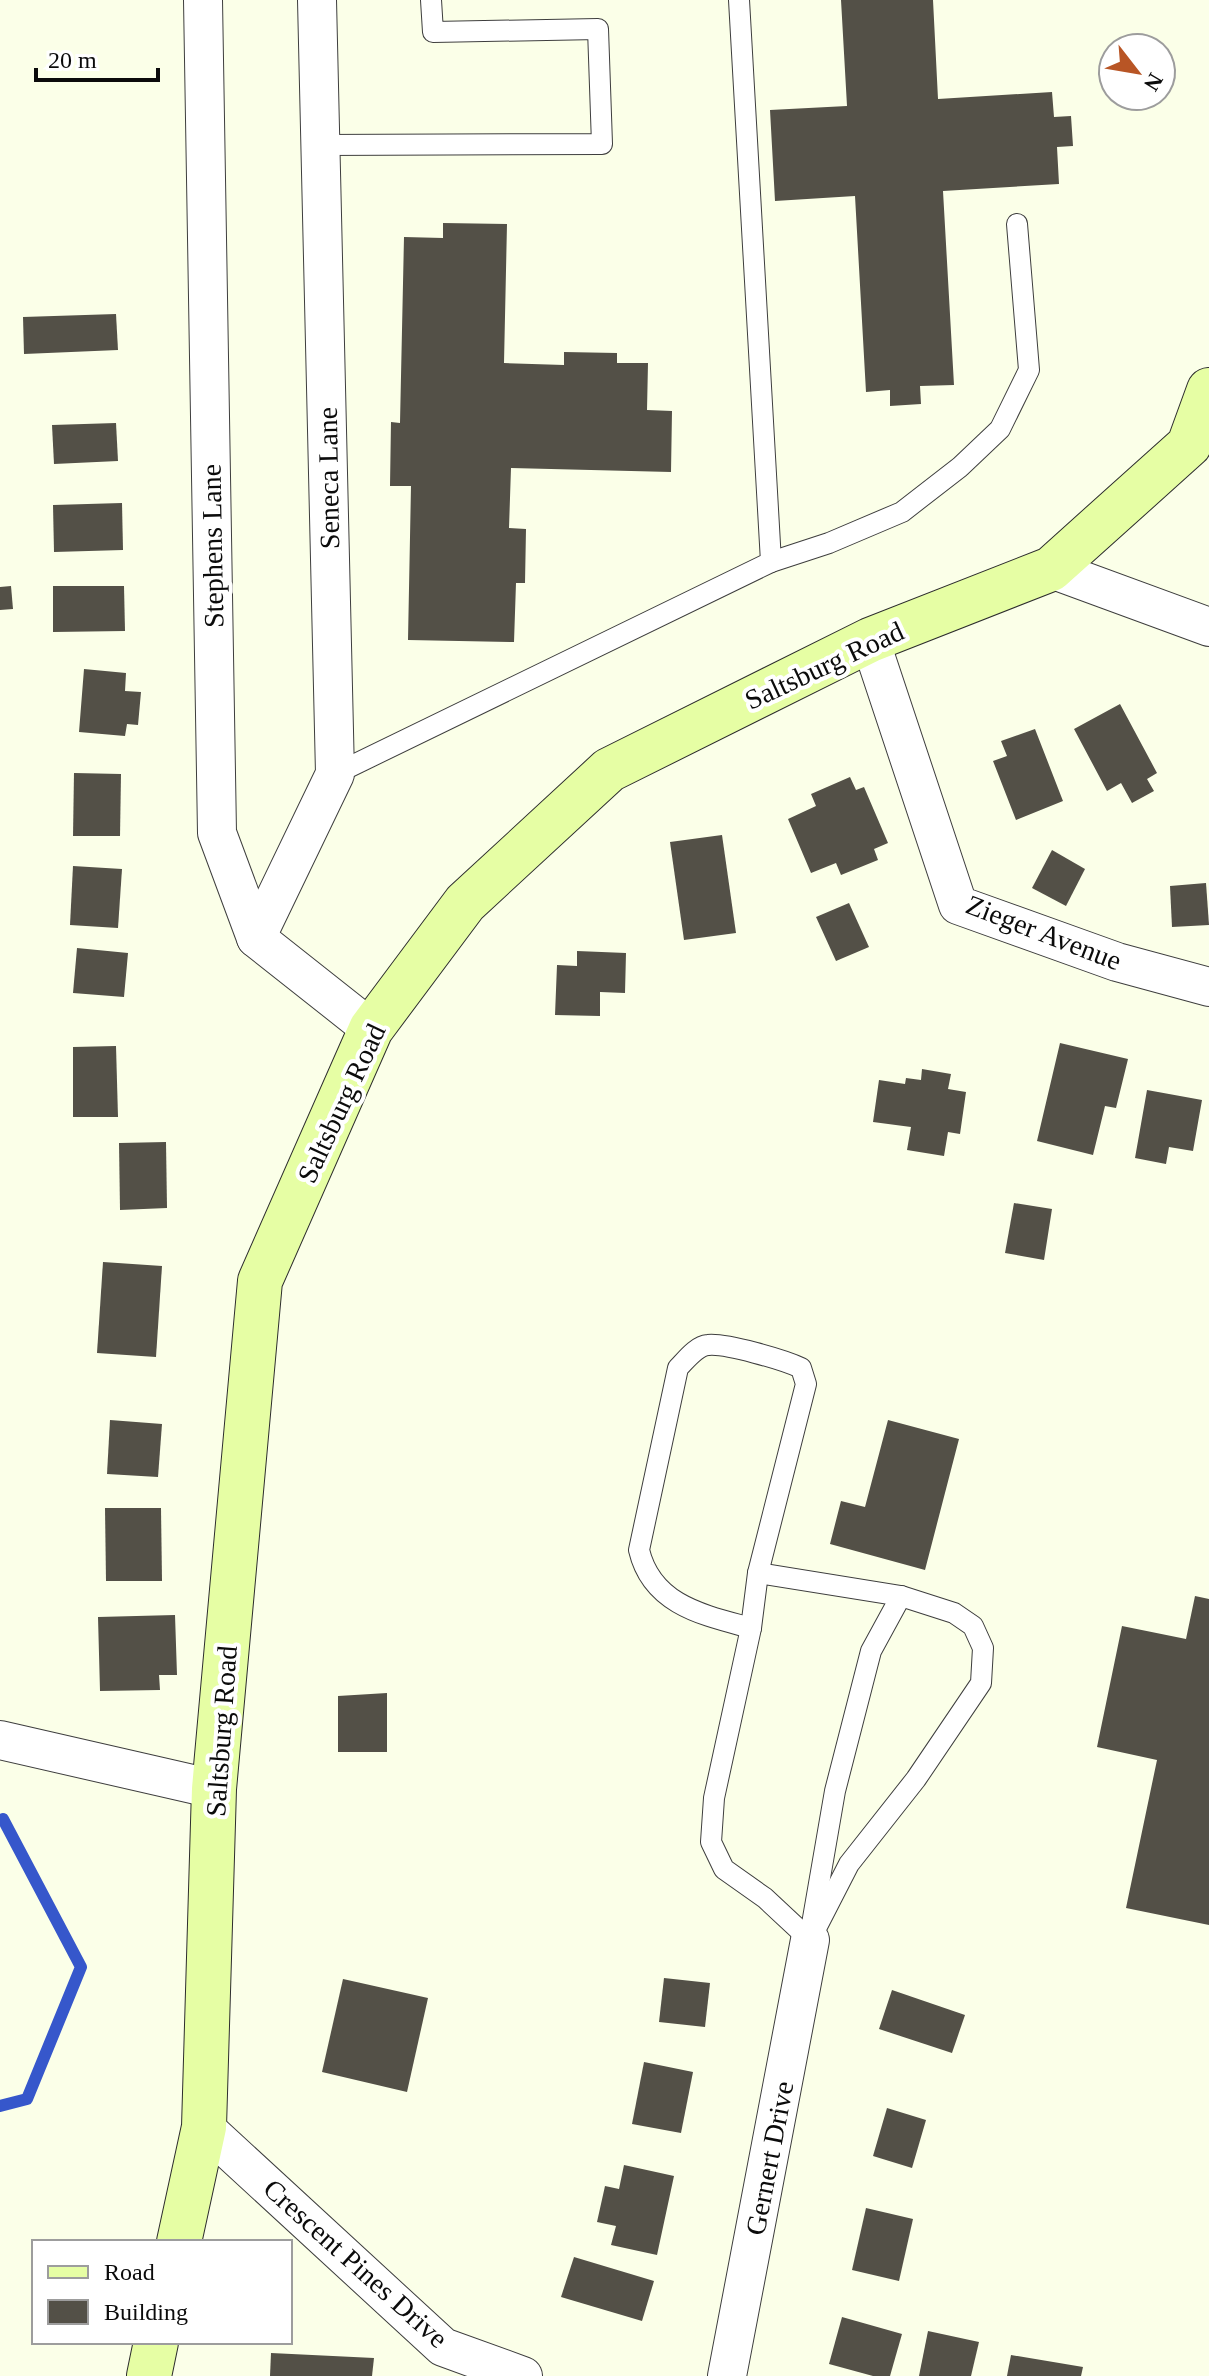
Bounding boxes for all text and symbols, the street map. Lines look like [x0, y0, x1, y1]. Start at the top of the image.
scale bar [36, 32, 158, 82]
north arrow [1097, 32, 1177, 112]
text: 20 m [48, 47, 97, 73]
text: N [1139, 69, 1169, 95]
street label: Seneca Lane [312, 407, 345, 549]
street label: Stephens Lane [196, 464, 229, 628]
street label: Saltsburg Road [740, 615, 908, 716]
street label: Zieger Avenue [962, 889, 1126, 976]
street label: Saltsburg Road [291, 1019, 392, 1187]
street label: Saltsburg Road [200, 1644, 243, 1818]
street label: Gernert Drive [739, 2078, 800, 2238]
street label: Crescent Pines Drive [257, 2173, 454, 2354]
legend [32, 2240, 292, 2344]
text: Road [104, 2259, 155, 2285]
text: Building [104, 2299, 188, 2325]

